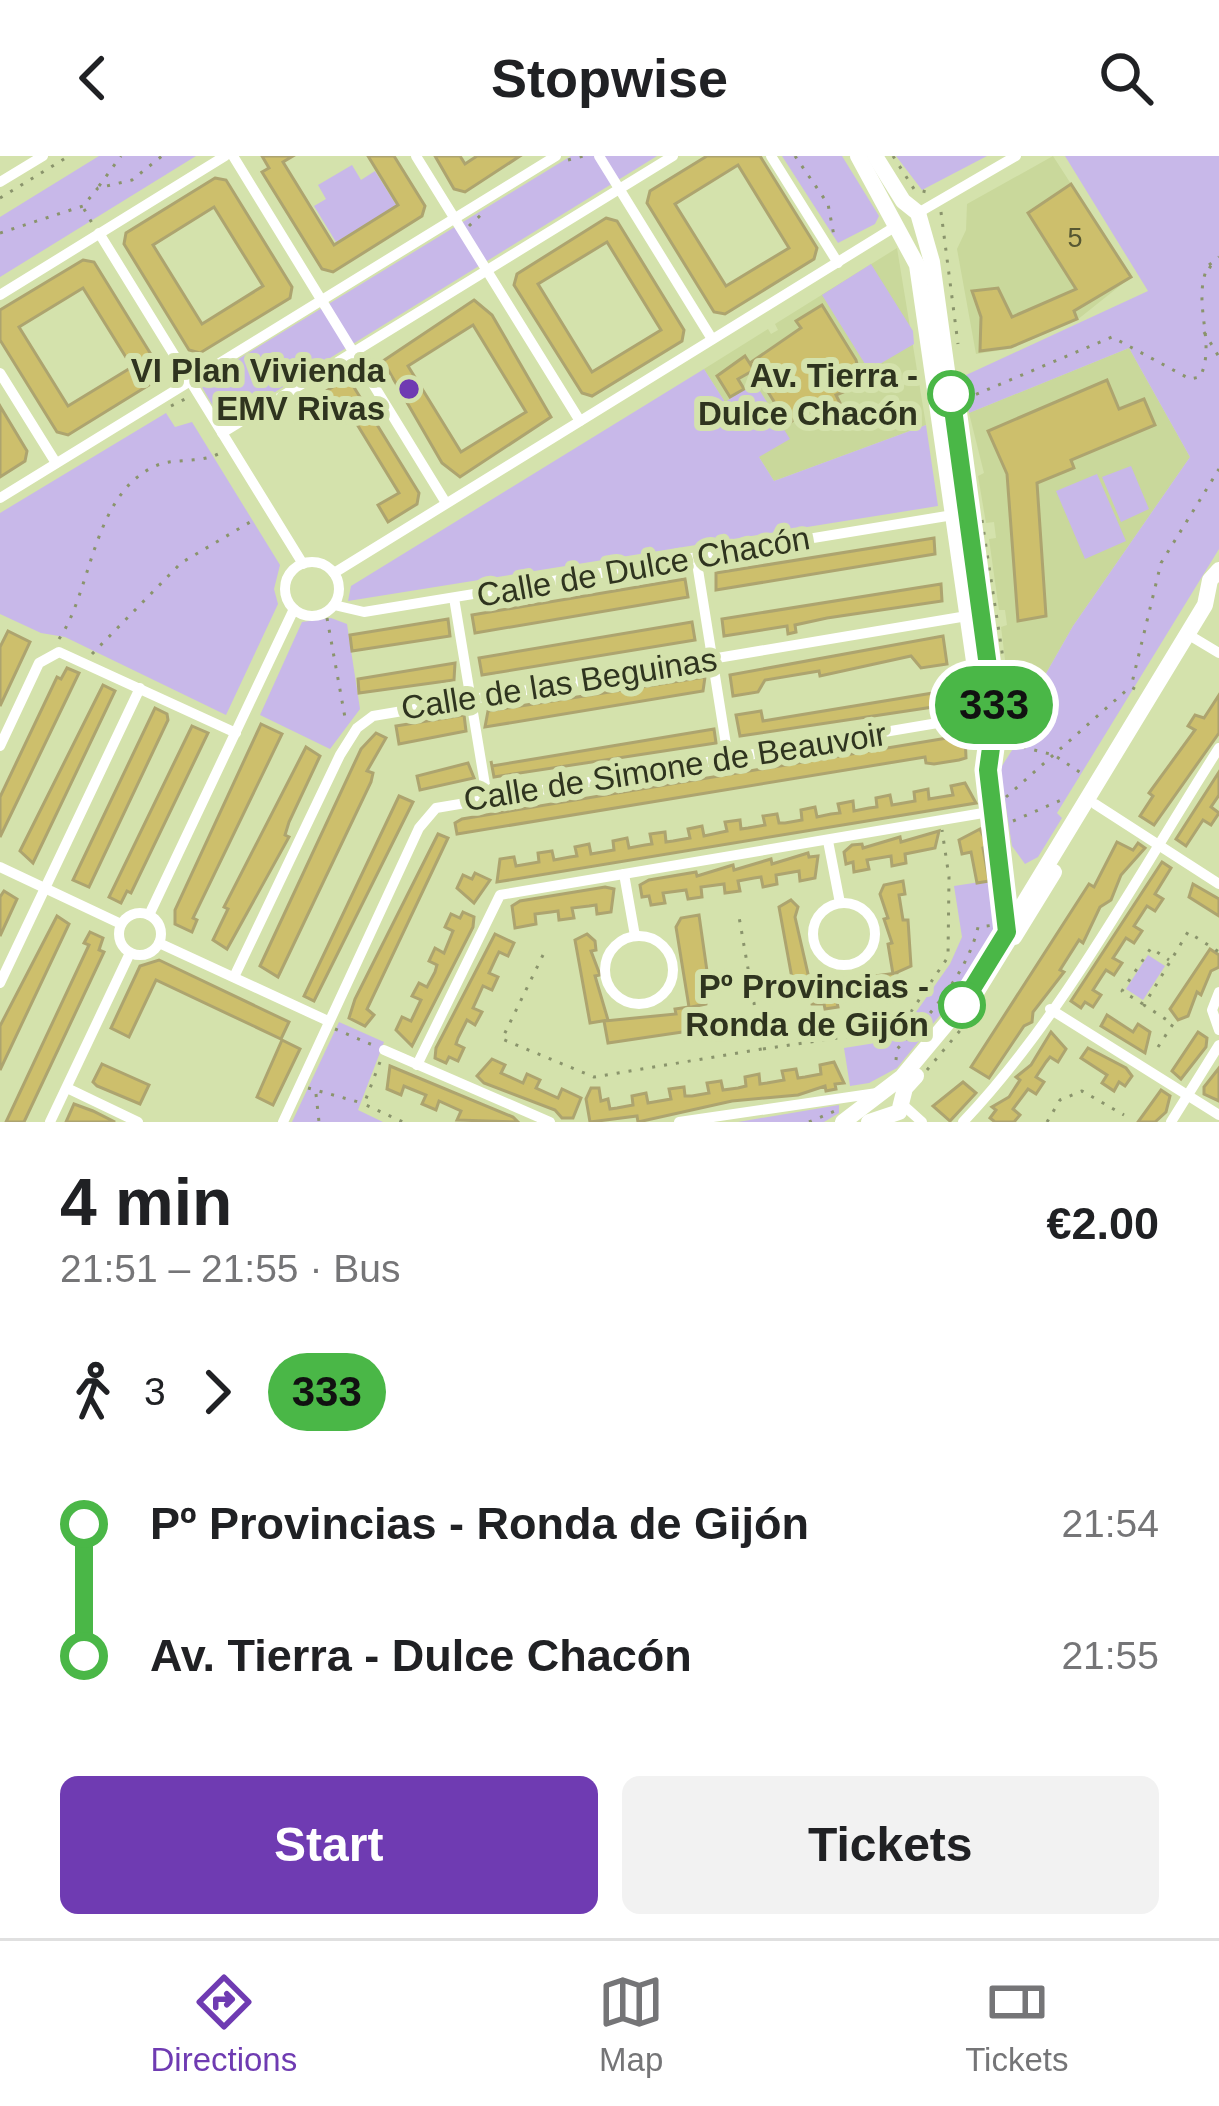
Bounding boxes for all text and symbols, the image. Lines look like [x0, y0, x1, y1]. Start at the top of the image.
icon: back [60, 45, 126, 111]
icon: search [1093, 45, 1159, 111]
text: Stopwise [491, 48, 728, 108]
house number: 5 [1067, 223, 1083, 253]
place label: VI Plan Vivienda EMV Rivas [131, 352, 386, 427]
place label: Av. Tierra - Dulce Chacón [698, 357, 918, 432]
marker: Av. Tierra - Dulce Chacón [929, 372, 973, 416]
marker: VI Plan Vivienda EMV Rivas [396, 376, 422, 402]
street label: Calle de Dulce Chacón [474, 519, 813, 614]
street label: Calle de las Beguinas [399, 640, 720, 727]
line badge: 333 [925, 666, 1063, 744]
text: 333 [959, 681, 1029, 728]
street label: Calle de Simone de Beauvoir [461, 715, 889, 818]
place label: Pº Provincias - Ronda de Gijón [685, 968, 929, 1043]
marker: Pº Provincias - Ronda de Gijón [940, 983, 984, 1027]
text: 4 min [60, 1165, 232, 1239]
text: €2.00 [1046, 1198, 1159, 1249]
text: 21:51 – 21:55 · Bus [60, 1247, 400, 1290]
icon: walk [60, 1359, 126, 1425]
icon: forward [184, 1359, 250, 1425]
text: 333 [292, 1368, 362, 1415]
text: 3 [144, 1370, 166, 1413]
text: Pº Provincias - Ronda de Gijón [150, 1498, 809, 1549]
text: 21:54 [1061, 1502, 1159, 1545]
text: Av. Tierra - Dulce Chacón [150, 1630, 692, 1681]
text: 21:55 [1061, 1634, 1159, 1677]
button: Start [60, 1776, 598, 1914]
button: Tickets [622, 1776, 1159, 1914]
tab: Directions [150, 1969, 297, 2079]
tab: Map [598, 1969, 664, 2079]
tab: Tickets [965, 1969, 1068, 2079]

